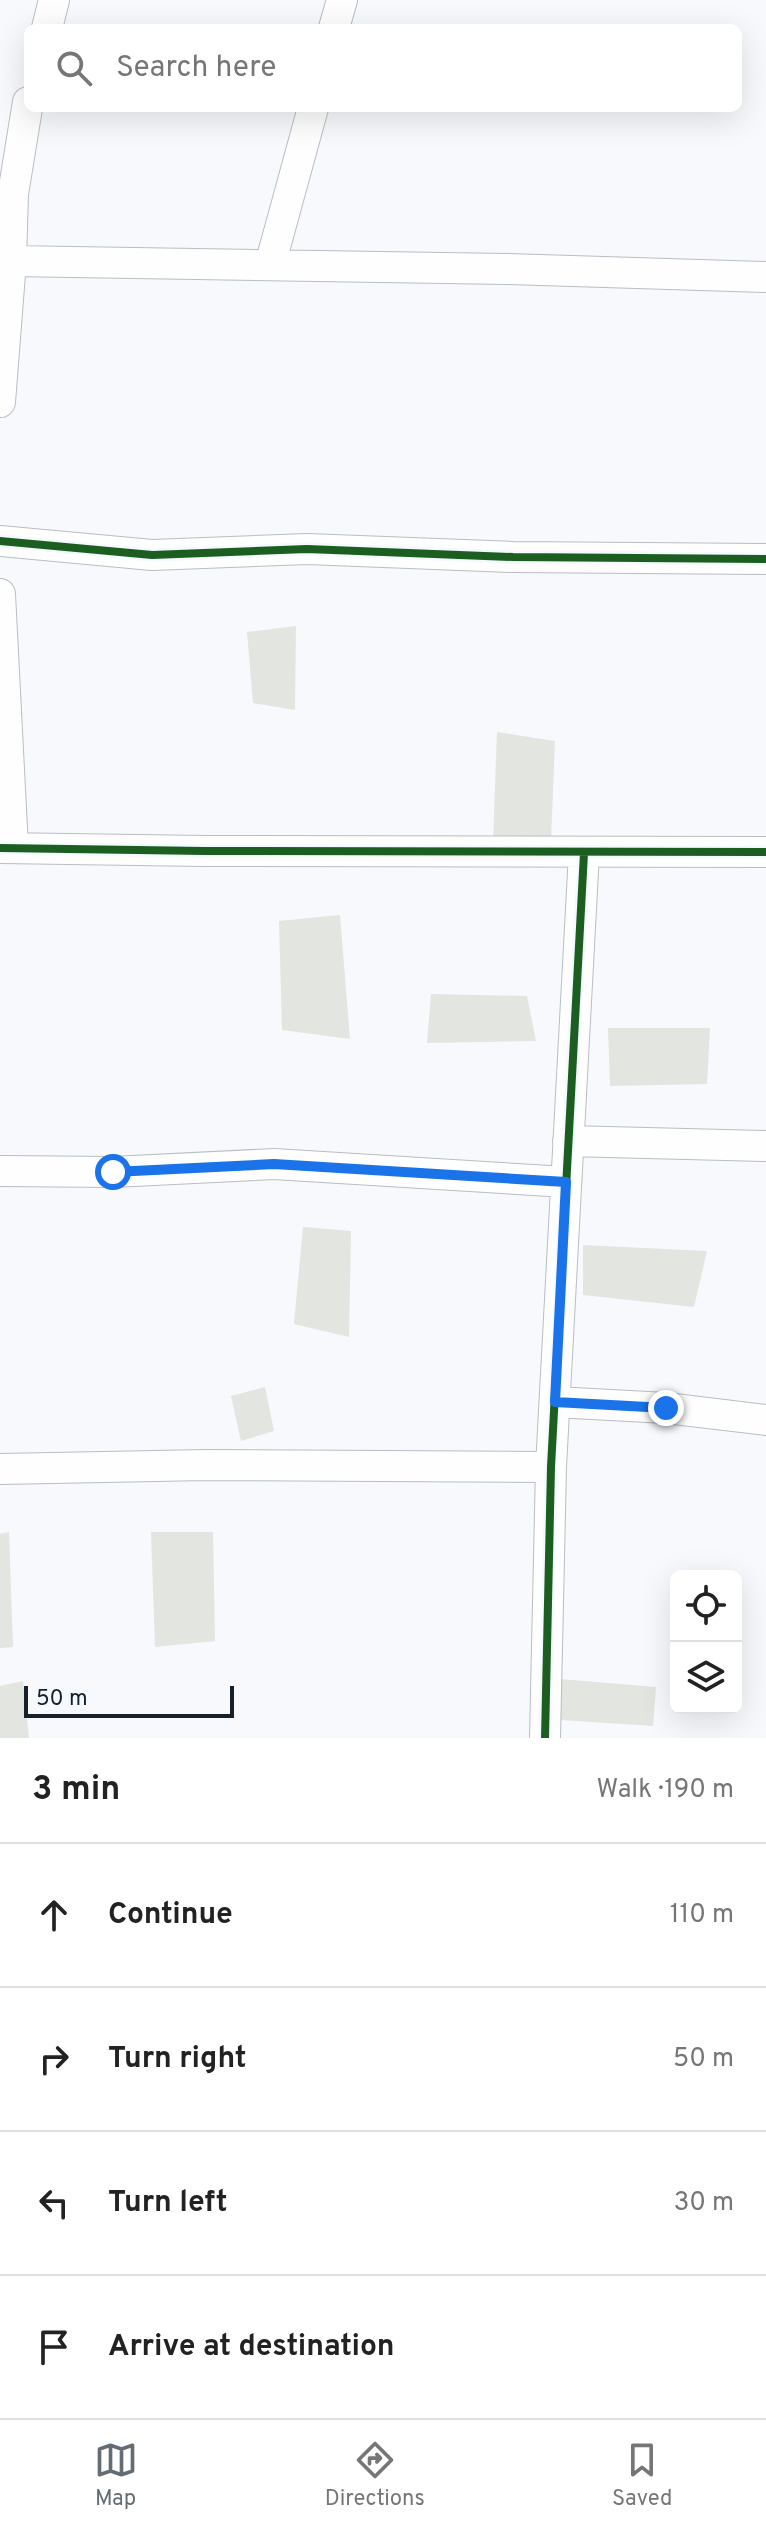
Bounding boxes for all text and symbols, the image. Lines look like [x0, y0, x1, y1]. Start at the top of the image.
search box [24, 24, 742, 112]
icon: search [52, 46, 96, 90]
text: Search here [116, 50, 276, 87]
route start [95, 1154, 131, 1190]
route end [648, 1390, 684, 1426]
map controls [670, 1570, 742, 1714]
button: locate [670, 1570, 742, 1642]
button: layers [670, 1642, 742, 1714]
scale bar [24, 1682, 234, 1718]
text: 50 m [36, 1686, 88, 1713]
text: 3 min [32, 1769, 120, 1812]
text: Walk · 190 m [596, 1774, 734, 1807]
icon: ahead [32, 1893, 76, 1937]
text: Continue [108, 1897, 233, 1934]
text: 110 m [670, 1899, 734, 1932]
icon: right [32, 2037, 76, 2081]
text: Turn right [108, 2041, 246, 2078]
text: 50 m [673, 2043, 734, 2076]
icon: left [32, 2181, 76, 2225]
text: Turn left [108, 2185, 228, 2222]
text: 30 m [674, 2187, 734, 2220]
icon: arrive [32, 2325, 76, 2369]
text: Arrive at destination [108, 2329, 394, 2366]
tab: Map [94, 2438, 138, 2513]
tab: Directions [325, 2438, 425, 2513]
tab: Saved [612, 2438, 672, 2513]

